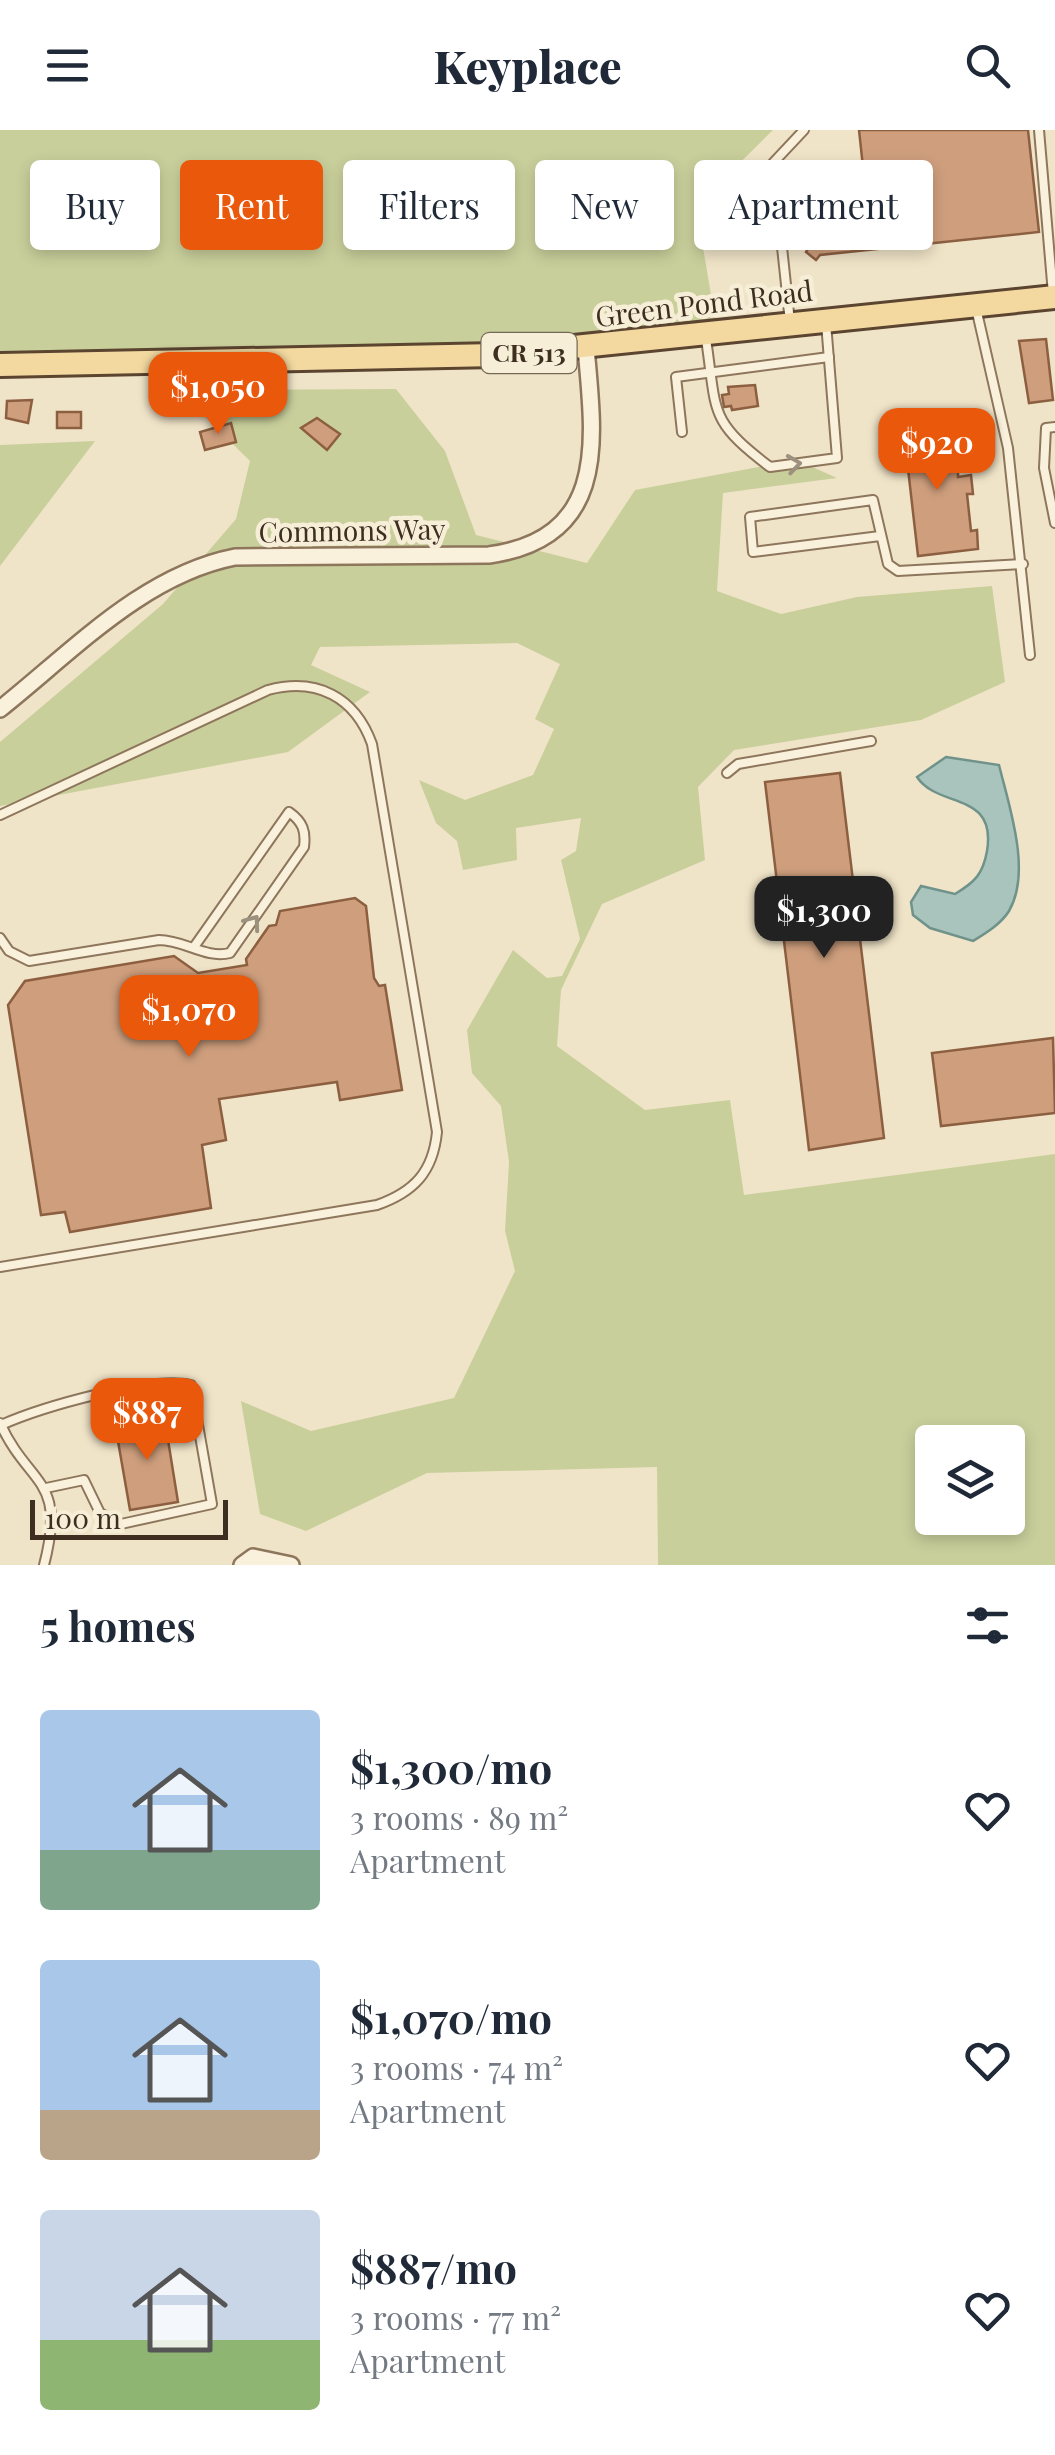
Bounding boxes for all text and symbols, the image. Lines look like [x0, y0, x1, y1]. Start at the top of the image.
text: Keyplace [433, 35, 622, 95]
icon: menu [40, 38, 95, 93]
icon: search [960, 38, 1015, 93]
chip: Buy [30, 160, 160, 250]
chip: Rent [180, 160, 323, 250]
chip: Filters [343, 160, 515, 250]
chip: New [535, 160, 674, 250]
chip: Apartment [694, 160, 933, 250]
street label: Green Pond Road [593, 271, 815, 334]
road number: CR 513 [482, 333, 576, 373]
pin: $1,050 [137, 352, 299, 437]
text: $1,050 [170, 363, 266, 406]
pin: $920 [878, 408, 996, 493]
text: $920 [900, 419, 974, 462]
one-way arrow [786, 454, 802, 475]
street label: Commons Way [258, 509, 446, 550]
pin: $1,300 [743, 876, 905, 961]
text: $1,300 [776, 887, 872, 930]
one-way arrow [241, 915, 259, 933]
pin: $1,070 [108, 975, 270, 1060]
text: $1,070 [141, 986, 237, 1029]
pin: $887 [88, 1378, 206, 1463]
text: $887 [113, 1389, 181, 1432]
map controls [915, 1425, 1025, 1535]
button: layers [915, 1425, 1025, 1535]
scale bar [30, 1495, 228, 1540]
text: 100 m [45, 1499, 121, 1536]
text: 5 homes [40, 1597, 196, 1653]
icon: filters [960, 1598, 1015, 1653]
text: $1,300/mo [350, 1739, 552, 1795]
icon: home [120, 1750, 240, 1870]
icon: heart [960, 1783, 1015, 1838]
text: 3 rooms · 89 m² [350, 1795, 568, 1838]
text: Apartment [350, 1838, 505, 1881]
text: $1,070/mo [350, 1989, 552, 2045]
icon: home [120, 2000, 240, 2120]
icon: heart [960, 2033, 1015, 2088]
text: 3 rooms · 74 m² [350, 2045, 563, 2088]
text: Apartment [350, 2088, 505, 2131]
text: $887/mo [350, 2239, 517, 2295]
icon: home [120, 2250, 240, 2370]
icon: heart [960, 2283, 1015, 2338]
text: 3 rooms · 77 m² [350, 2295, 561, 2338]
text: Apartment [350, 2338, 505, 2381]

